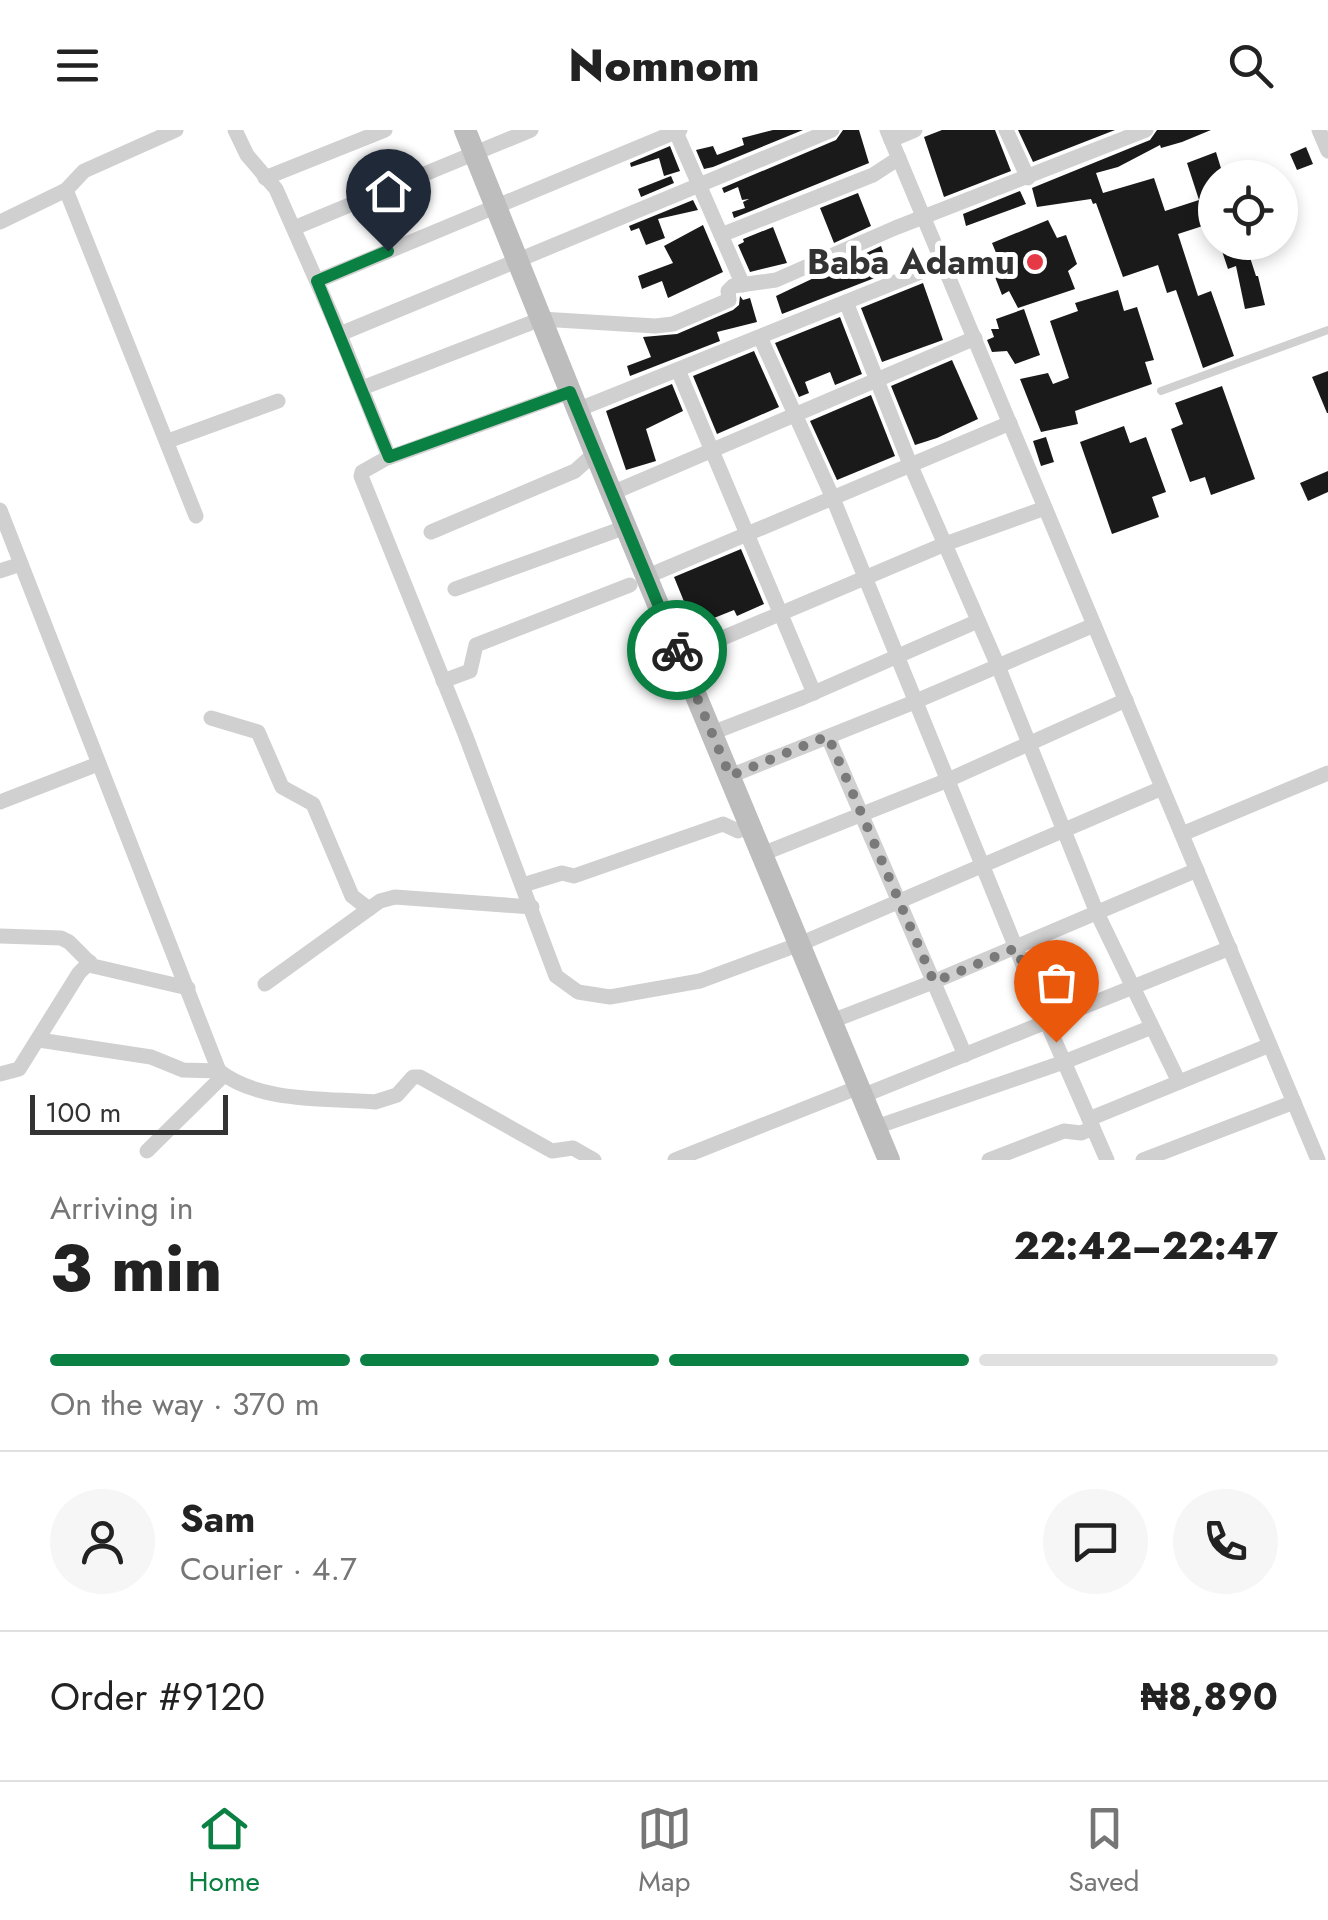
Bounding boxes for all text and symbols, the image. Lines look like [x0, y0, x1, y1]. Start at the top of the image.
text: Nomnom [568, 33, 760, 98]
icon: menu [50, 38, 105, 93]
icon: search [1223, 38, 1278, 93]
pin [346, 149, 431, 252]
map controls [1198, 160, 1298, 260]
button: locate [1198, 160, 1298, 260]
icon: home [361, 164, 416, 219]
place label: Baba Adamu [807, 237, 1015, 287]
marker: Baba Adamu [1024, 251, 1046, 273]
courier [627, 600, 727, 700]
icon: bike [650, 623, 705, 678]
pin [1014, 940, 1099, 1043]
icon: bag [1029, 955, 1084, 1010]
scale bar [30, 1090, 228, 1134]
text: 100 m [45, 1092, 121, 1133]
text: Arriving in [50, 1185, 194, 1231]
text: 22:42–22:47 [1014, 1218, 1278, 1273]
text: 3 min [50, 1221, 222, 1315]
text: On the way · 370 m [50, 1381, 320, 1427]
button: person [50, 1489, 155, 1594]
button: chat [1043, 1489, 1148, 1594]
button: phone [1173, 1489, 1278, 1594]
text: Sam [180, 1491, 255, 1546]
text: Courier · 4.7 [180, 1546, 357, 1592]
text: Order #9120 [50, 1669, 265, 1724]
text: ₦8,890 [1141, 1669, 1278, 1724]
tab: Home [188, 1801, 260, 1902]
tab: Map [637, 1801, 692, 1902]
tab: Saved [1069, 1801, 1140, 1902]

